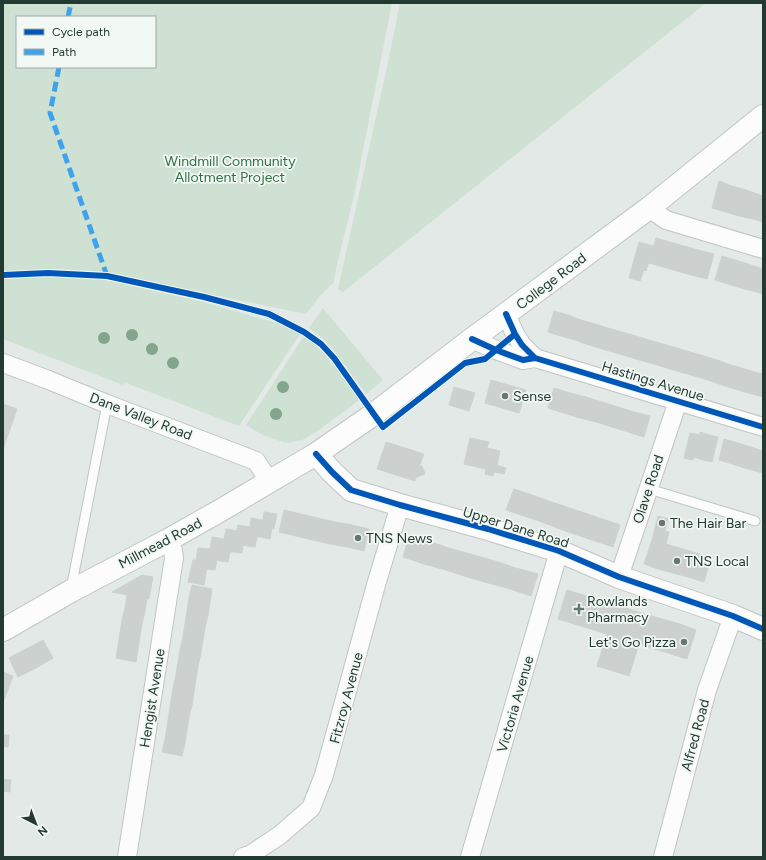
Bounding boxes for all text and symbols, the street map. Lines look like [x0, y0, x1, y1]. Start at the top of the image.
legend [16, 16, 156, 68]
text: Cycle path [52, 25, 110, 39]
text: Path [52, 45, 76, 59]
park label: Windmill Community Allotment Project [164, 153, 296, 186]
street label: College Road [513, 249, 590, 313]
street label: Hastings Avenue [600, 358, 706, 405]
place label: Sense [513, 388, 552, 405]
street label: Dane Valley Road [87, 389, 195, 444]
marker: Sense [500, 391, 510, 401]
street label: Olave Road [629, 453, 668, 526]
street label: Upper Dane Road [461, 503, 571, 552]
street label: Millmead Road [116, 514, 205, 573]
place label: The Hair Bar [670, 515, 746, 532]
marker: The Hair Bar [657, 518, 667, 528]
place label: TNS News [366, 530, 432, 547]
marker: TNS News [353, 533, 363, 543]
place label: TNS Local [685, 553, 749, 570]
marker: TNS Local [672, 556, 682, 566]
place label: Rowlands Pharmacy [587, 593, 649, 626]
marker: Rowlands Pharmacy [574, 604, 584, 614]
place label: Let's Go Pizza [589, 634, 676, 651]
marker: Let's Go Pizza [679, 637, 689, 647]
street label: Hengist Avenue [136, 647, 169, 749]
street label: Fitzroy Avenue [326, 650, 367, 746]
street label: Victoria Avenue [494, 653, 538, 754]
street label: Alfred Road [678, 697, 713, 773]
north arrow [16, 804, 56, 844]
text: N [35, 823, 50, 839]

